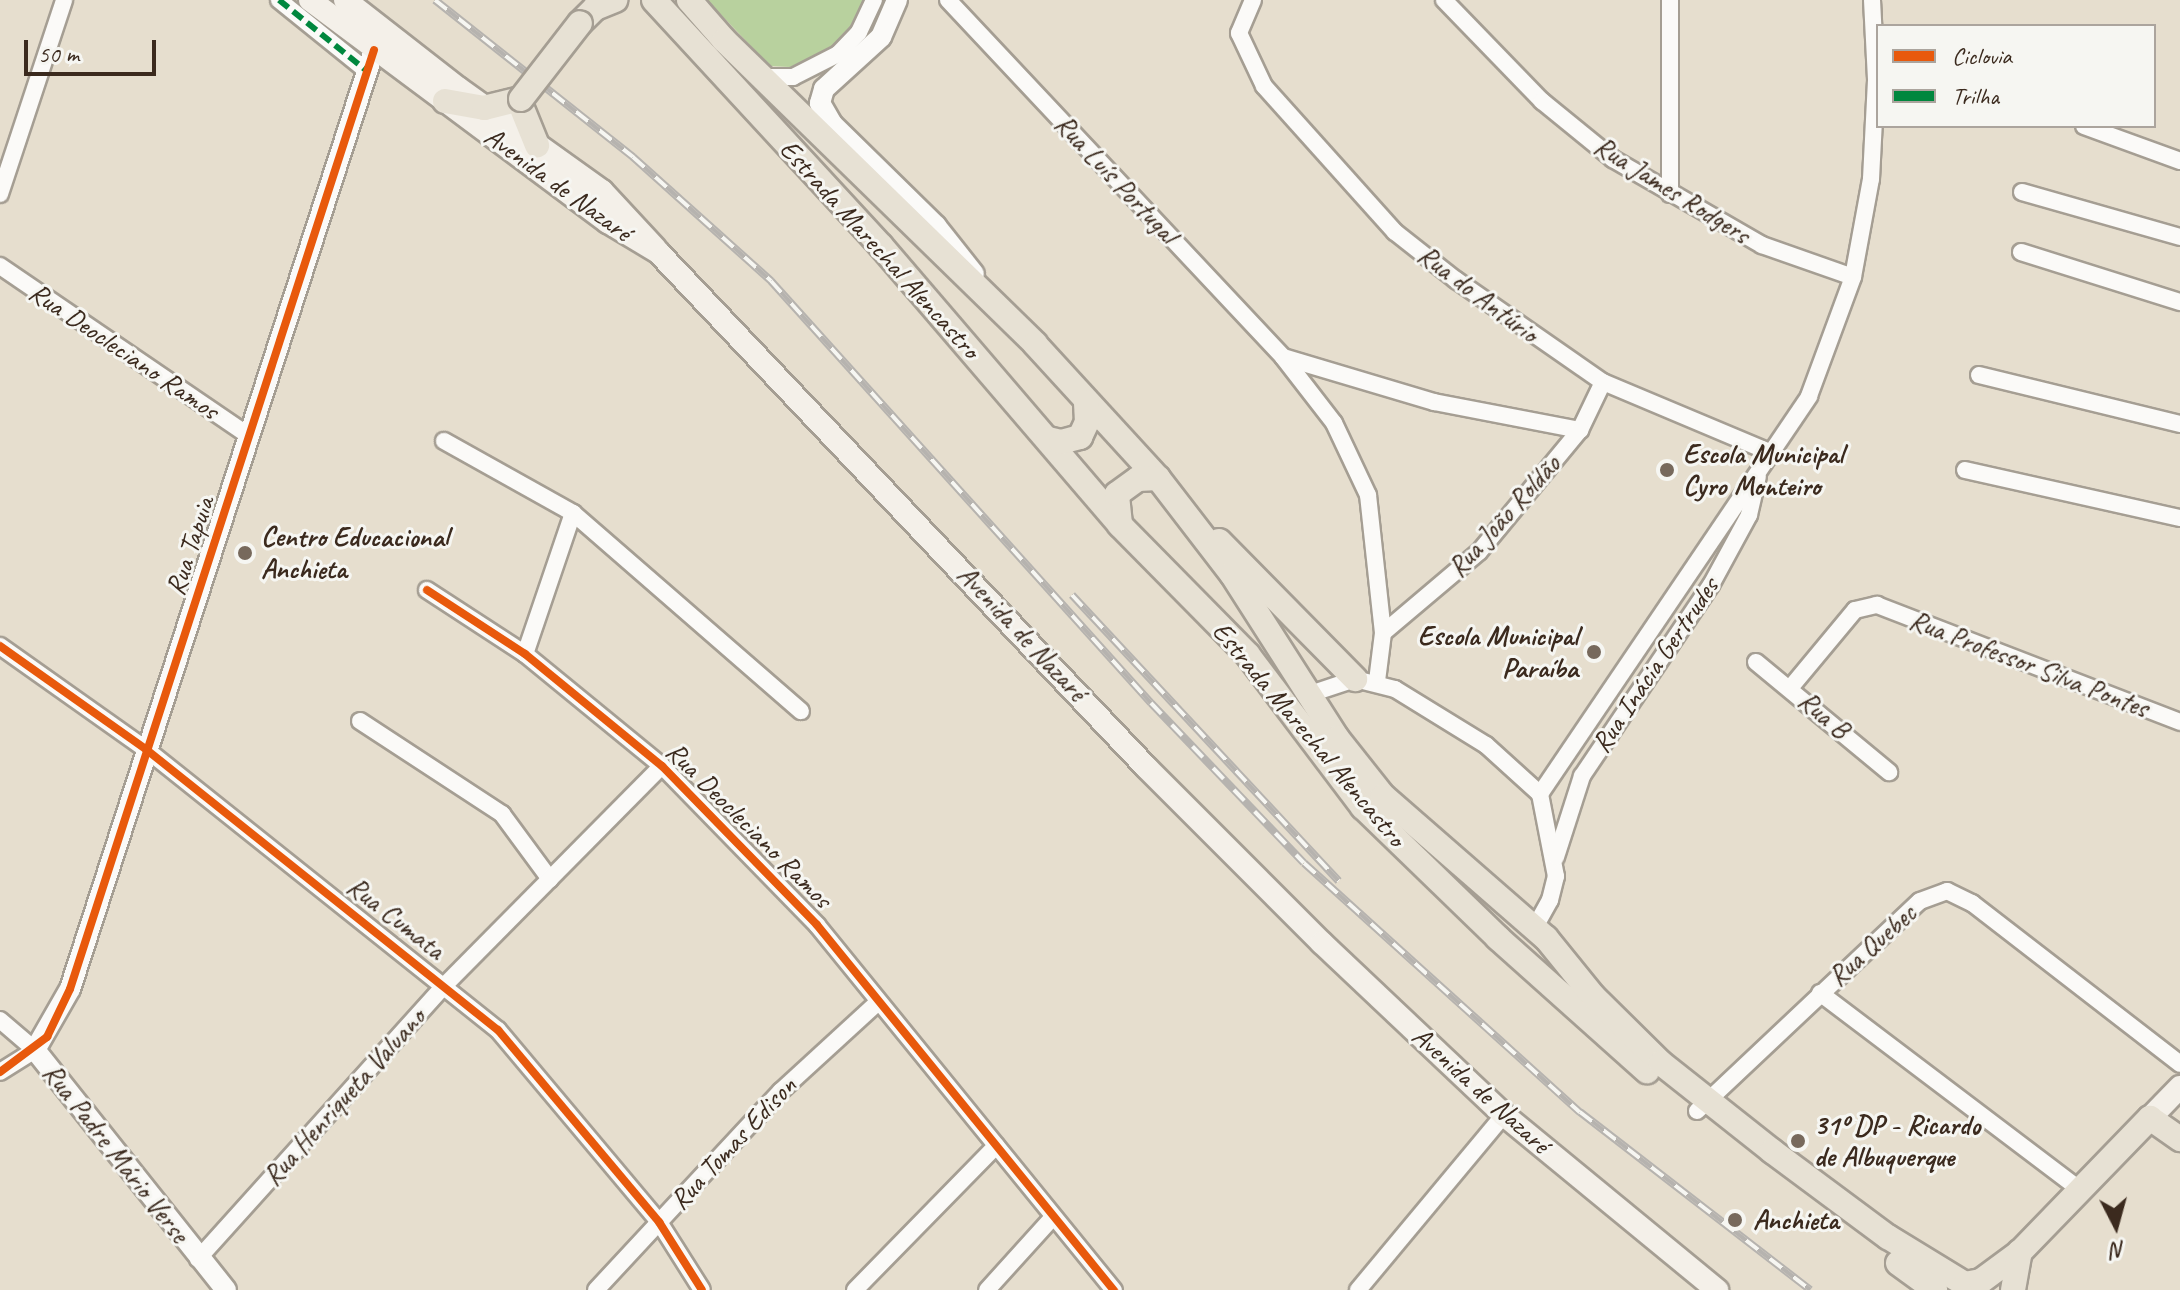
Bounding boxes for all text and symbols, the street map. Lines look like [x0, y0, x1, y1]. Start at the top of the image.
scale bar [28, 24, 160, 74]
legend [1876, 24, 2156, 128]
text: 50 m [38, 39, 79, 69]
text: Ciclovia [1952, 41, 2012, 71]
text: Trilha [1952, 81, 1999, 111]
street label: Rua Luís Portugal [1048, 108, 1184, 250]
street label: Avenida de Nazaré [478, 119, 638, 249]
street label: Rua James Rodgers [1587, 128, 1757, 252]
street label: Estrada Marechal Alencastro [773, 133, 987, 365]
street label: Rua do Antúrio [1411, 238, 1545, 350]
street label: Rua Deocleciano Ramos [23, 276, 225, 426]
place label: Escola Municipal Cyro Monteiro [1683, 437, 1844, 503]
street label: Rua João Roldão [1441, 448, 1567, 584]
marker: Escola Municipal Cyro Monteiro [1658, 461, 1676, 479]
street label: Rua Tapuia [158, 492, 222, 600]
place label: Centro Educacional Anchieta [261, 520, 446, 586]
marker: Centro Educacional Anchieta [236, 544, 254, 562]
street label: Avenida de Nazaré [950, 558, 1094, 708]
street label: Rua Inácia Gertrudes [1584, 571, 1726, 759]
street label: Rua Professor Silva Pontes [1905, 603, 2153, 725]
street label: Estrada Marechal Alencastro [1205, 615, 1413, 853]
place label: Escola Municipal Paraíba [1417, 619, 1578, 685]
marker: Escola Municipal Paraíba [1585, 643, 1603, 661]
street label: Rua B [1791, 684, 1857, 746]
street label: Rua Deocleciano Ramos [659, 735, 839, 915]
street label: Rua Cumata [341, 870, 451, 966]
street label: Rua Quebec [1821, 897, 1923, 993]
street label: Rua Henriqueta Valuano [256, 1002, 432, 1192]
street label: Avenida de Nazaré [1405, 1019, 1557, 1161]
street label: Rua Padre Mário Verse [35, 1056, 197, 1250]
street label: Rua Tomas Edison [663, 1070, 803, 1216]
place label: 31º DP - Ricardo de Albuquerque [1814, 1108, 1980, 1174]
marker: 31º DP - Ricardo de Albuquerque [1789, 1132, 1807, 1150]
north arrow [2076, 1186, 2156, 1266]
place label: Anchieta [1753, 1203, 1839, 1237]
marker: Anchieta [1724, 1209, 1746, 1231]
text: N [2110, 1235, 2127, 1265]

